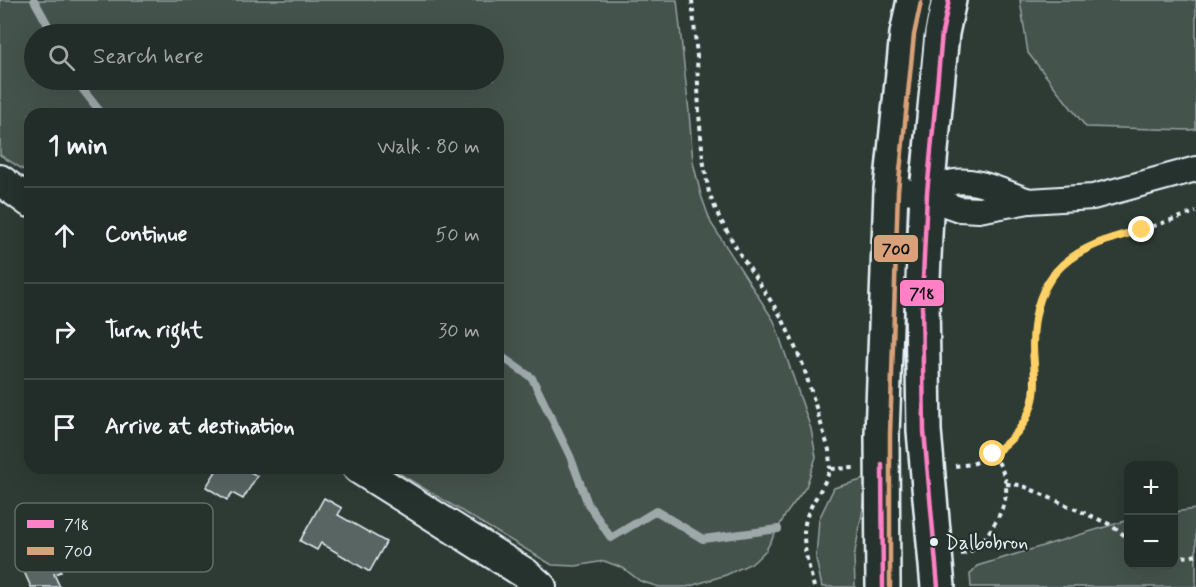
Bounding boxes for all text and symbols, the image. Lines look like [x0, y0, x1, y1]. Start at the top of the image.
search box [24, 24, 504, 90]
icon: search [45, 41, 78, 74]
text: Search here [93, 43, 204, 71]
text: 1 min [48, 130, 108, 164]
text: Walk · 80 m [377, 134, 480, 161]
route end [1128, 216, 1154, 242]
icon: ahead [48, 219, 81, 252]
text: Continue [105, 221, 187, 249]
text: 50 m [435, 222, 480, 249]
line badge: 700 [873, 234, 919, 263]
text: 700 [882, 240, 910, 261]
line badge: 718 [899, 279, 945, 307]
text: 718 [909, 284, 935, 305]
icon: right [48, 315, 81, 348]
text: Turn right [105, 317, 203, 345]
text: 30 m [438, 318, 480, 345]
icon: arrive [48, 411, 81, 444]
text: Arrive at destination [105, 413, 295, 441]
route start [979, 440, 1005, 466]
map controls [1124, 461, 1178, 569]
button: + [1124, 461, 1178, 515]
legend [15, 503, 213, 572]
text: 718 [64, 515, 89, 536]
button: − [1124, 515, 1178, 569]
place label: Dalbobron [945, 530, 1028, 557]
marker: Dalbobron [928, 536, 940, 548]
text: 700 [64, 542, 92, 563]

